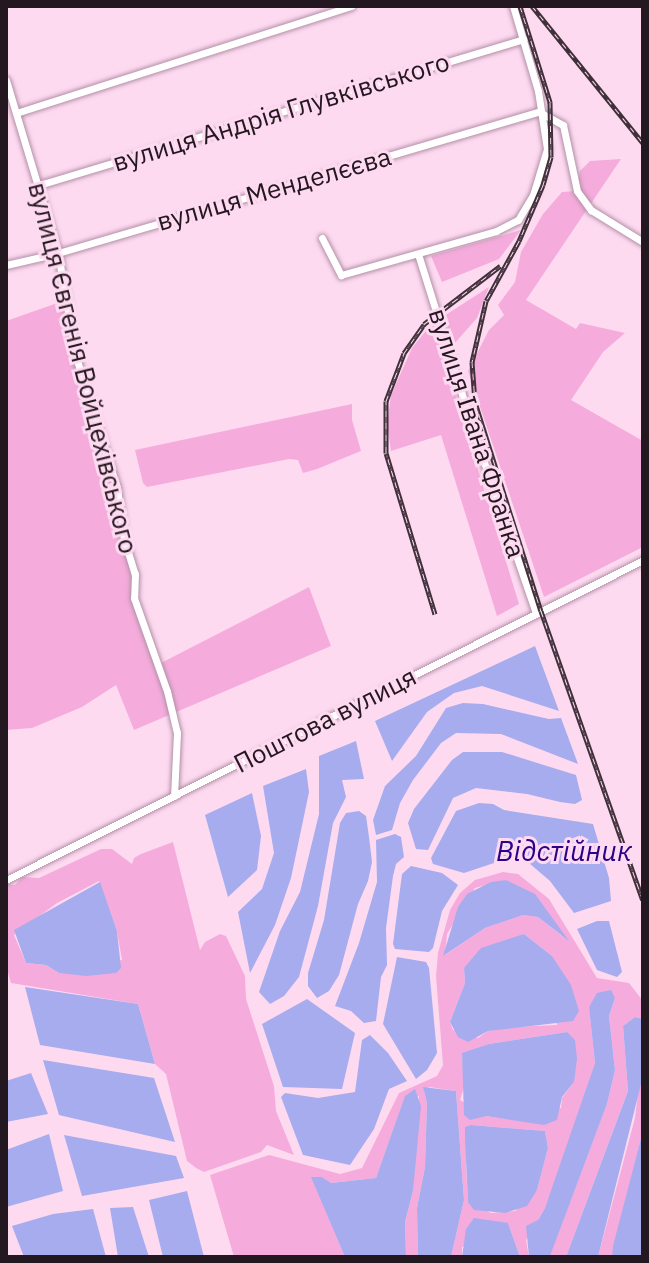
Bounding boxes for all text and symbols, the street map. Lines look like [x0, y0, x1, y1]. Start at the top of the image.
street label: вулиця Андрія Глувківського [109, 46, 453, 178]
street label: вулиця Менделєєва [153, 141, 395, 237]
street label: вулиця Євгенія Войцехівського [22, 179, 144, 557]
street label: вулиця Івана Франка [422, 304, 532, 562]
street label: Поштова вулиця [229, 661, 421, 779]
water label: Відстійник [496, 834, 632, 868]

